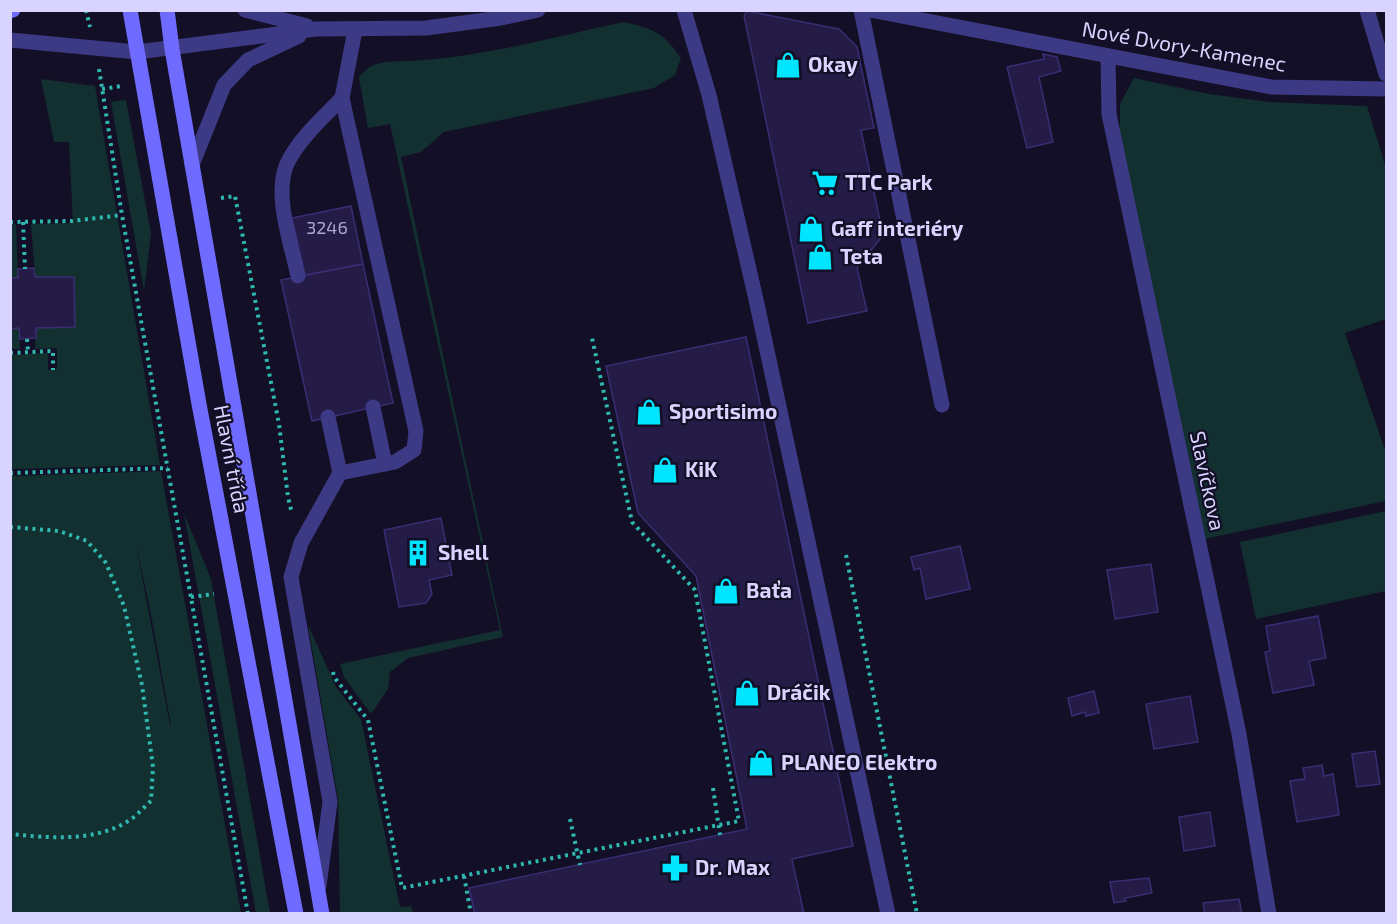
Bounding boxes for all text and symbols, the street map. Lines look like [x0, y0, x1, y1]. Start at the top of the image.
street label: Nové Dvory-Kamenec [1080, 15, 1288, 76]
shop icon: Okay [773, 50, 803, 80]
place label: Okay [808, 51, 858, 77]
supermarket icon: TTC Park [810, 168, 840, 198]
place label: TTC Park [845, 169, 933, 194]
shop icon: Gaff interiéry [796, 214, 826, 244]
place label: Gaff interiéry [831, 215, 963, 241]
house number: 3246 [306, 216, 348, 238]
shop icon: Teta [805, 242, 835, 272]
place label: Teta [840, 243, 883, 268]
shop icon: Sportisimo [634, 397, 664, 427]
place label: Sportisimo [669, 398, 778, 423]
street label: Hlavní třída [210, 402, 255, 515]
street label: Slavíčkova [1186, 429, 1231, 533]
shop icon: KiK [650, 455, 680, 485]
place label: KiK [685, 456, 718, 481]
building icon: Shell [403, 538, 433, 568]
place label: Shell [438, 539, 489, 564]
shop icon: Baťa [711, 576, 741, 606]
place label: Baťa [746, 577, 792, 602]
shop icon: Dráčik [732, 678, 762, 708]
place label: Dráčik [767, 679, 831, 704]
shop icon: PLANEO Elektro [746, 748, 776, 778]
place label: PLANEO Elektro [781, 749, 938, 774]
pharmacy icon: Dr. Max [660, 853, 690, 883]
place label: Dr. Max [695, 854, 770, 879]

